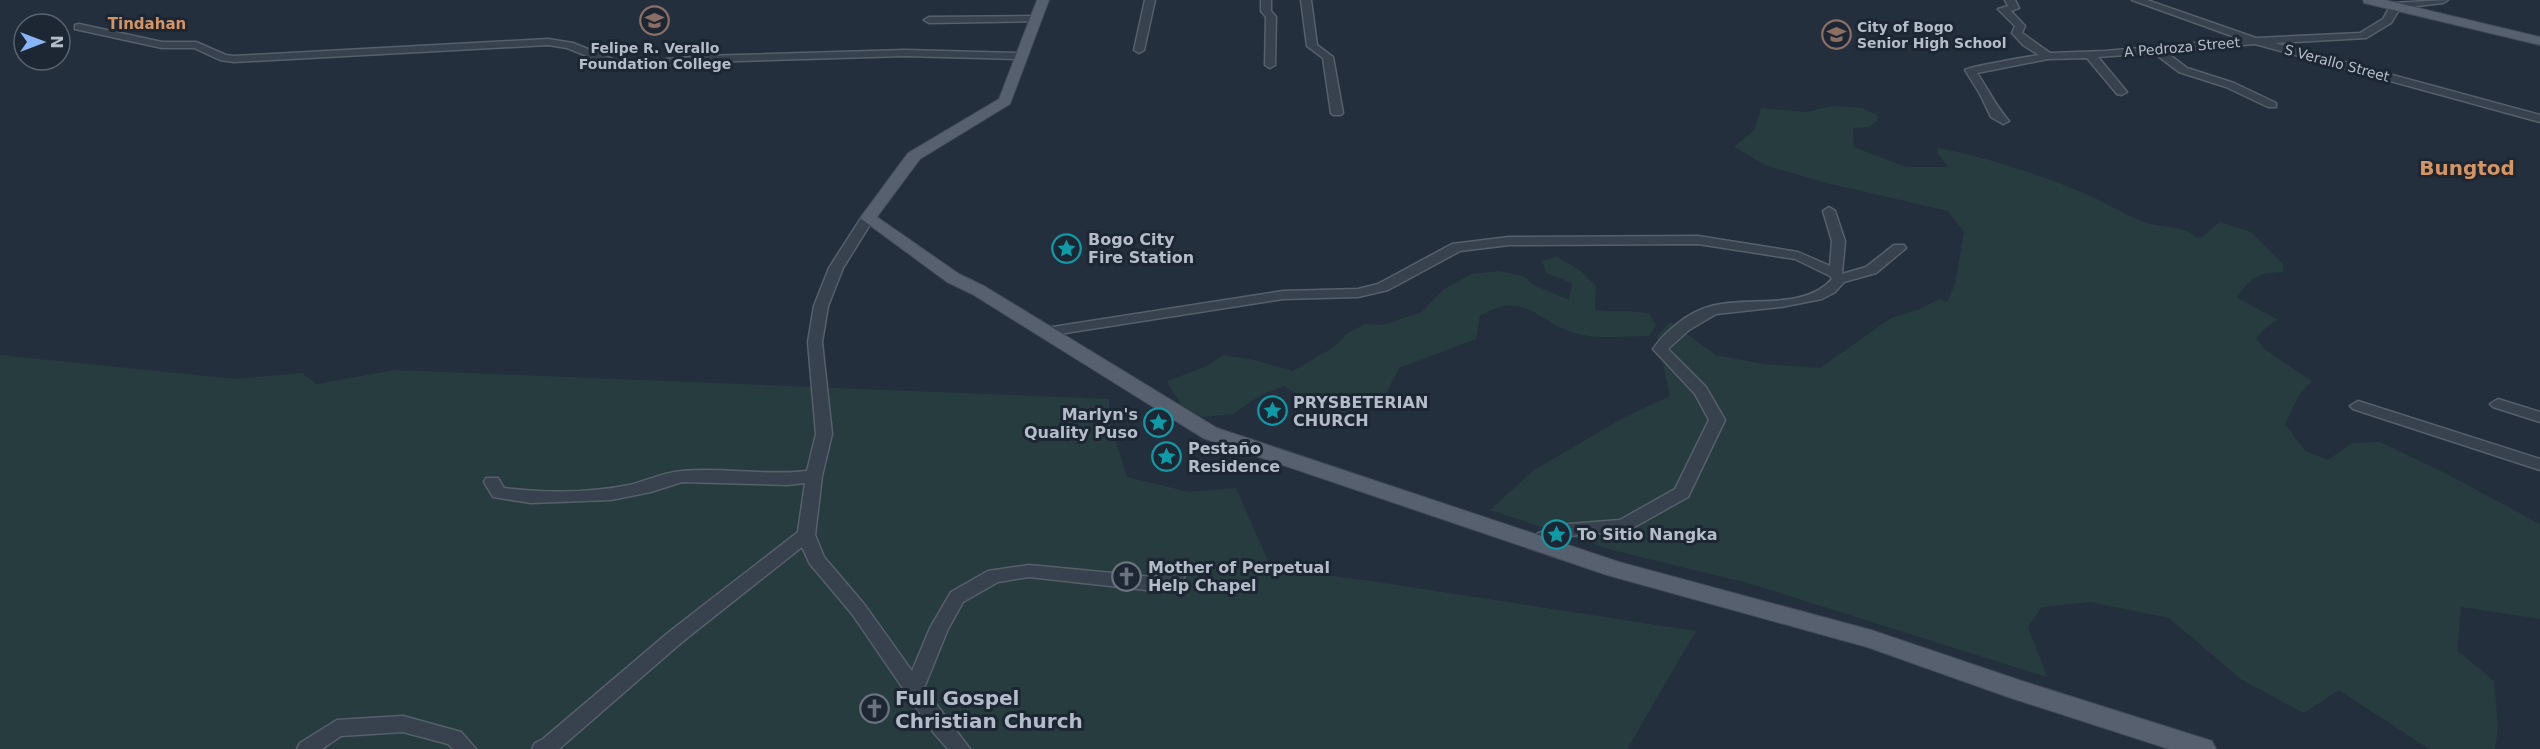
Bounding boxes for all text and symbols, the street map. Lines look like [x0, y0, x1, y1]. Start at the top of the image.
school or university icon: Felipe R. Verallo Foundation College [639, 5, 671, 37]
north arrow [12, 12, 72, 72]
district label: Tindahan [108, 15, 186, 33]
school or university icon: City of Bogo Senior High School [1820, 19, 1852, 51]
place label: City of Bogo Senior High School [1857, 19, 2007, 51]
street label: A Pedroza Street [2123, 34, 2241, 60]
text: N [47, 35, 66, 49]
place label: Felipe R. Verallo Foundation College [579, 40, 731, 72]
street label: S Verallo Street [2283, 41, 2392, 85]
district label: Bungtod [2419, 156, 2515, 180]
place label: Bogo City Fire Station [1088, 230, 1194, 267]
place icon: Bogo City Fire Station [1051, 232, 1083, 264]
place label: PRYSBETERIAN CHURCH [1293, 393, 1428, 430]
place icon: PRYSBETERIAN CHURCH [1256, 395, 1288, 427]
place label: Marlyn's Quality Puso [1024, 405, 1138, 442]
place icon: Marlyn's Quality Puso [1143, 407, 1175, 439]
place label: Pestaño Residence [1188, 439, 1280, 476]
place icon: Pestaño Residence [1151, 441, 1183, 473]
place icon: To Sitio Nangka [1540, 518, 1572, 550]
place label: To Sitio Nangka [1577, 525, 1718, 544]
place label: Mother of Perpetual Help Chapel [1148, 558, 1330, 595]
church icon: Mother of Perpetual Help Chapel [1111, 560, 1143, 592]
place label: Full Gospel Christian Church [895, 686, 1083, 733]
church icon: Full Gospel Christian Church [858, 693, 890, 725]

